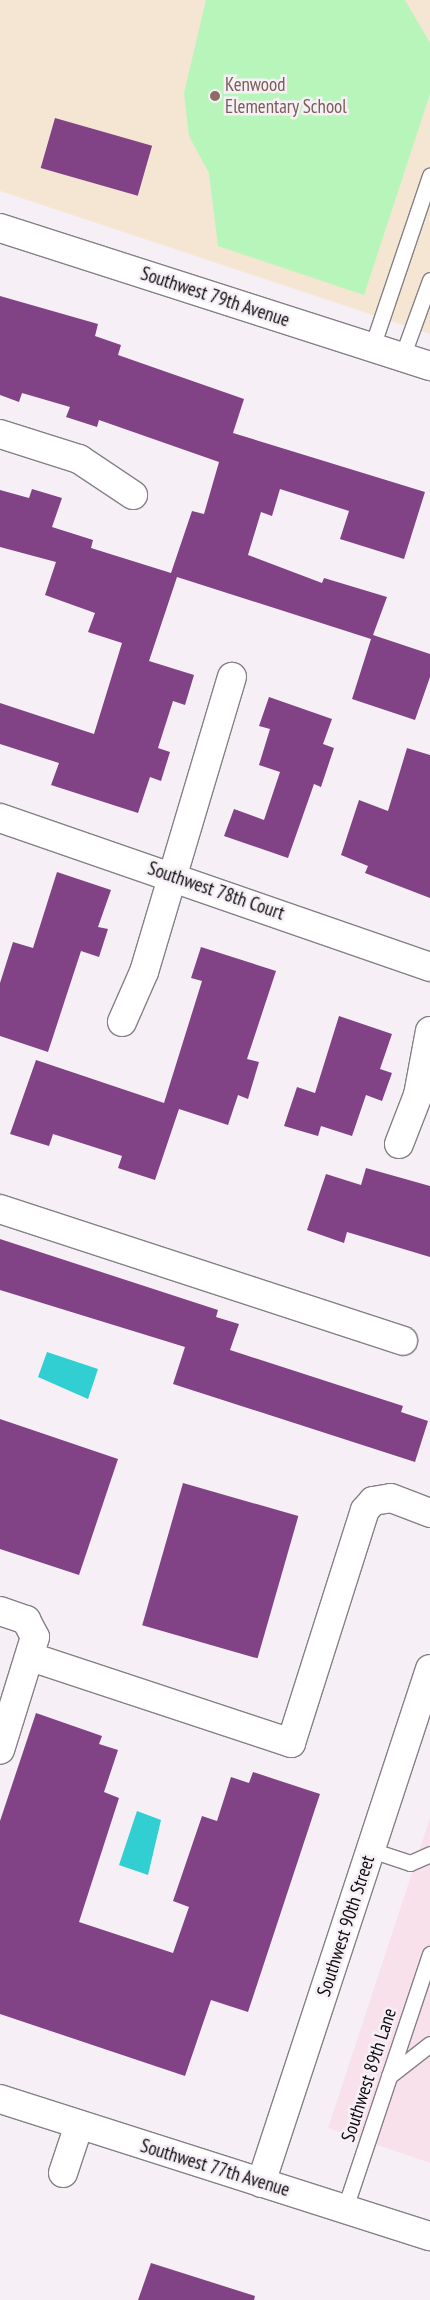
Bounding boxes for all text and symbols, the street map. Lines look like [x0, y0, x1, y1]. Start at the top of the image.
place label: Kenwood Elementary School [225, 74, 347, 118]
marker: Kenwood Elementary School [209, 90, 221, 102]
street label: Southwest 79th Avenue [138, 262, 292, 332]
street label: Southwest 78th Court [145, 857, 287, 925]
street label: Southwest 90th Street [312, 1853, 380, 1999]
street label: Southwest 89th Lane [337, 2005, 401, 2145]
street label: Southwest 77th Avenue [137, 2134, 293, 2202]

